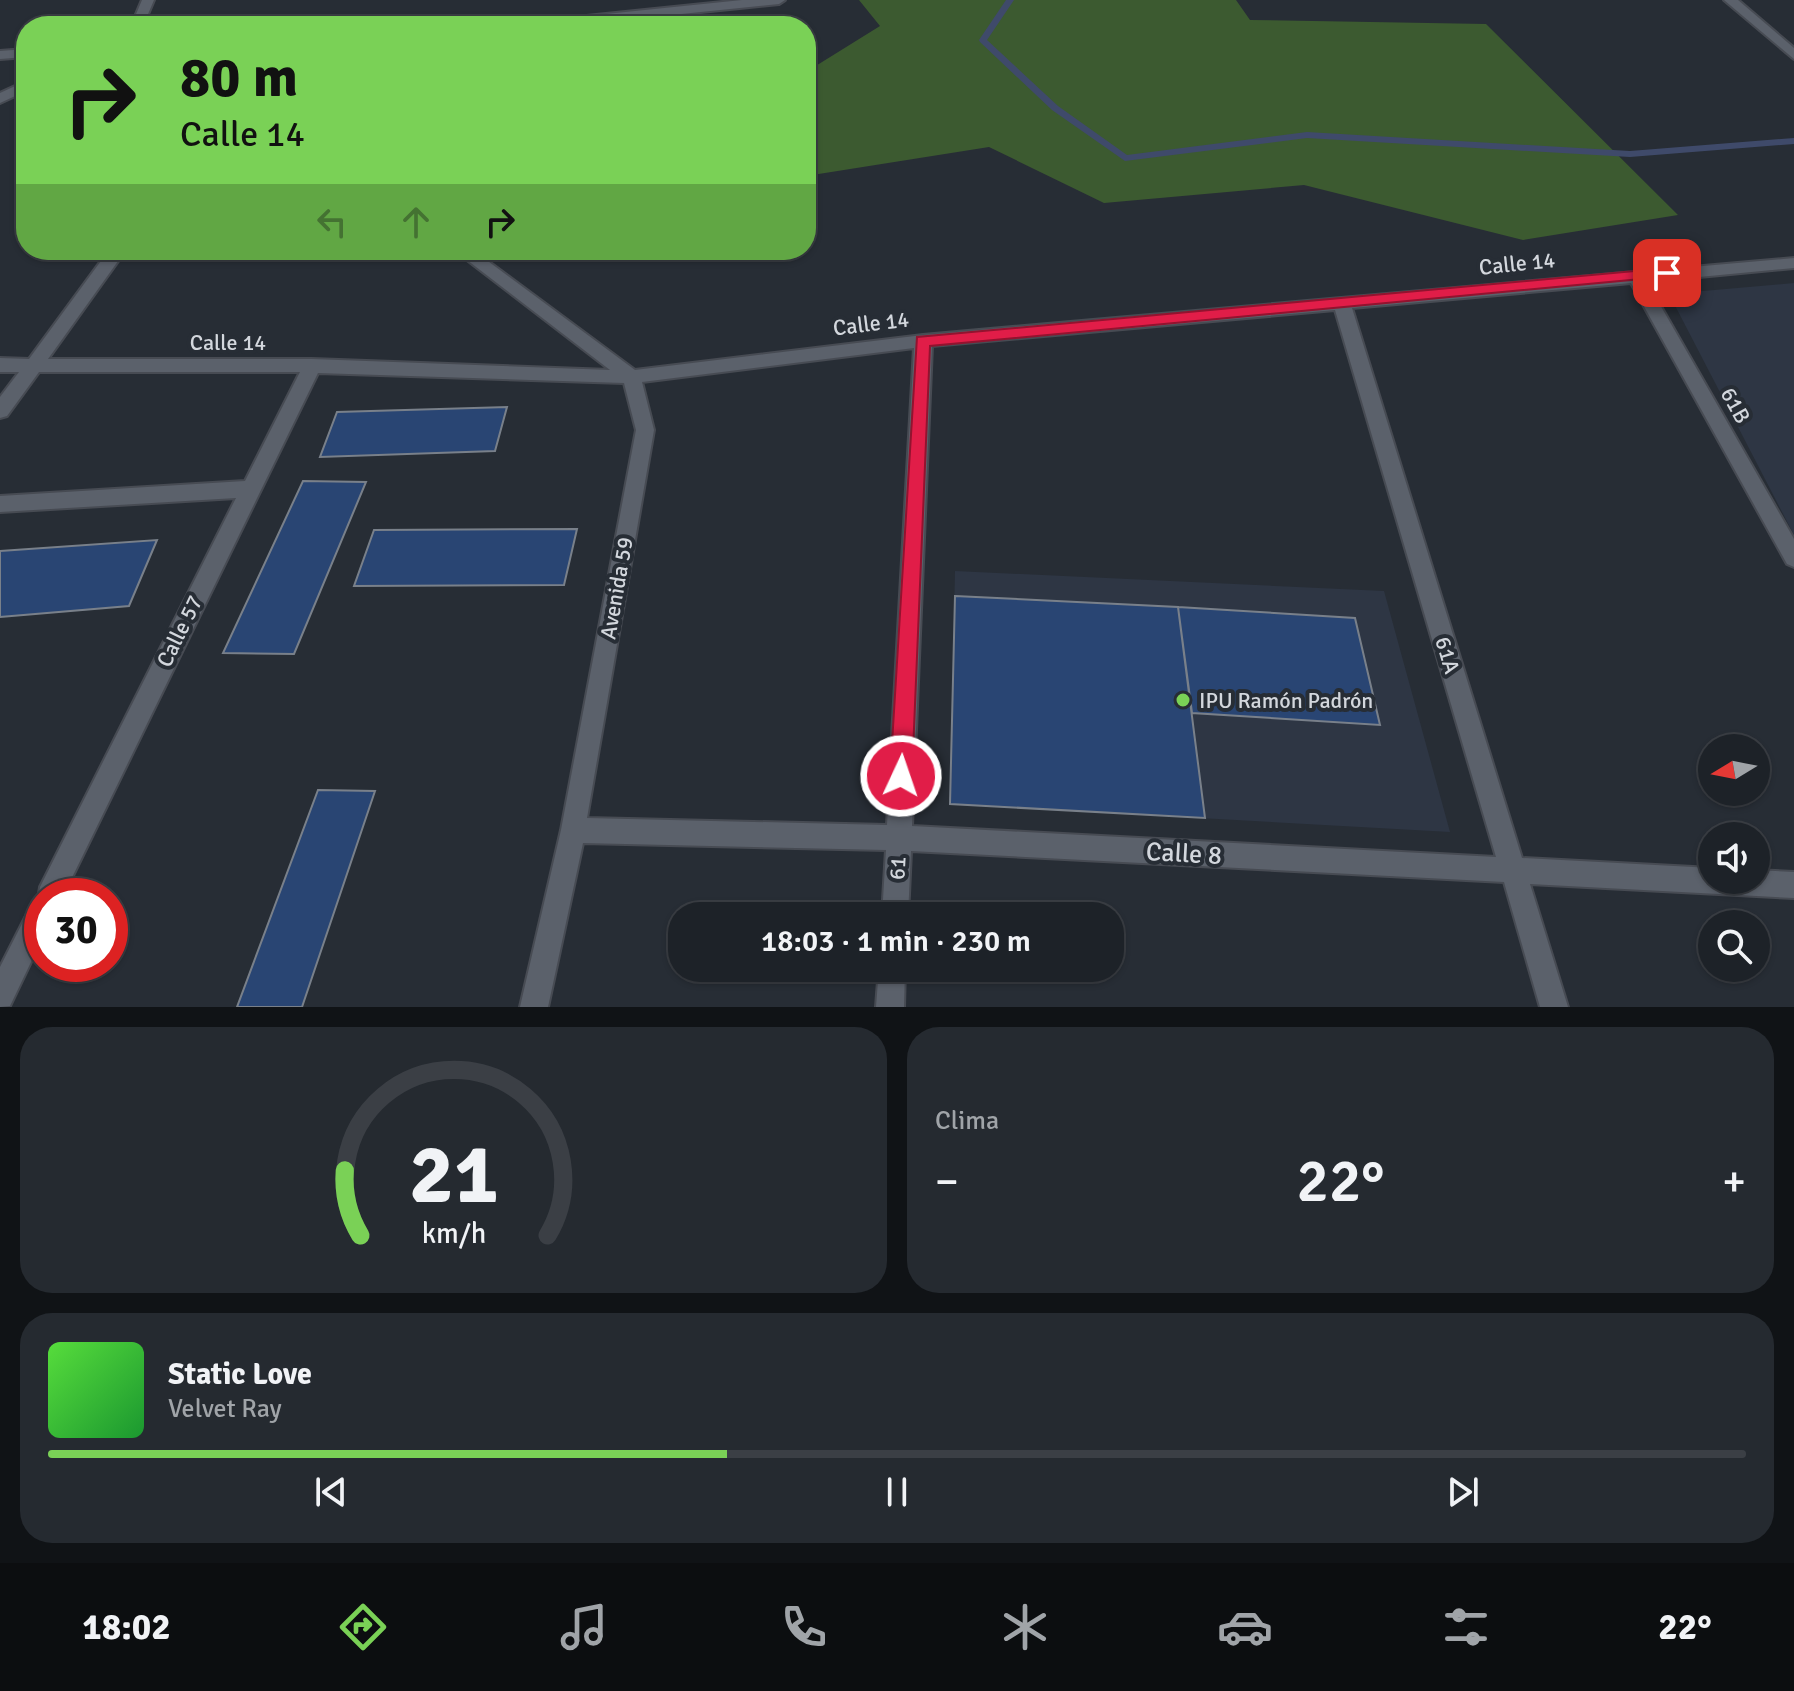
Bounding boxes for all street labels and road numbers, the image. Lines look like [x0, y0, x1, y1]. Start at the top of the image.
street label: Calle 14 [1478, 246, 1557, 281]
street label: Calle 14 [832, 305, 911, 342]
street label: Calle 14 [190, 329, 266, 356]
street label: 61B [1715, 382, 1756, 428]
street label: Avenida 59 [594, 535, 639, 641]
street label: Calle 57 [151, 591, 208, 671]
street label: 61A [1429, 633, 1466, 677]
street label: Calle 8 [1145, 836, 1223, 872]
street label: 61 [883, 855, 912, 881]

